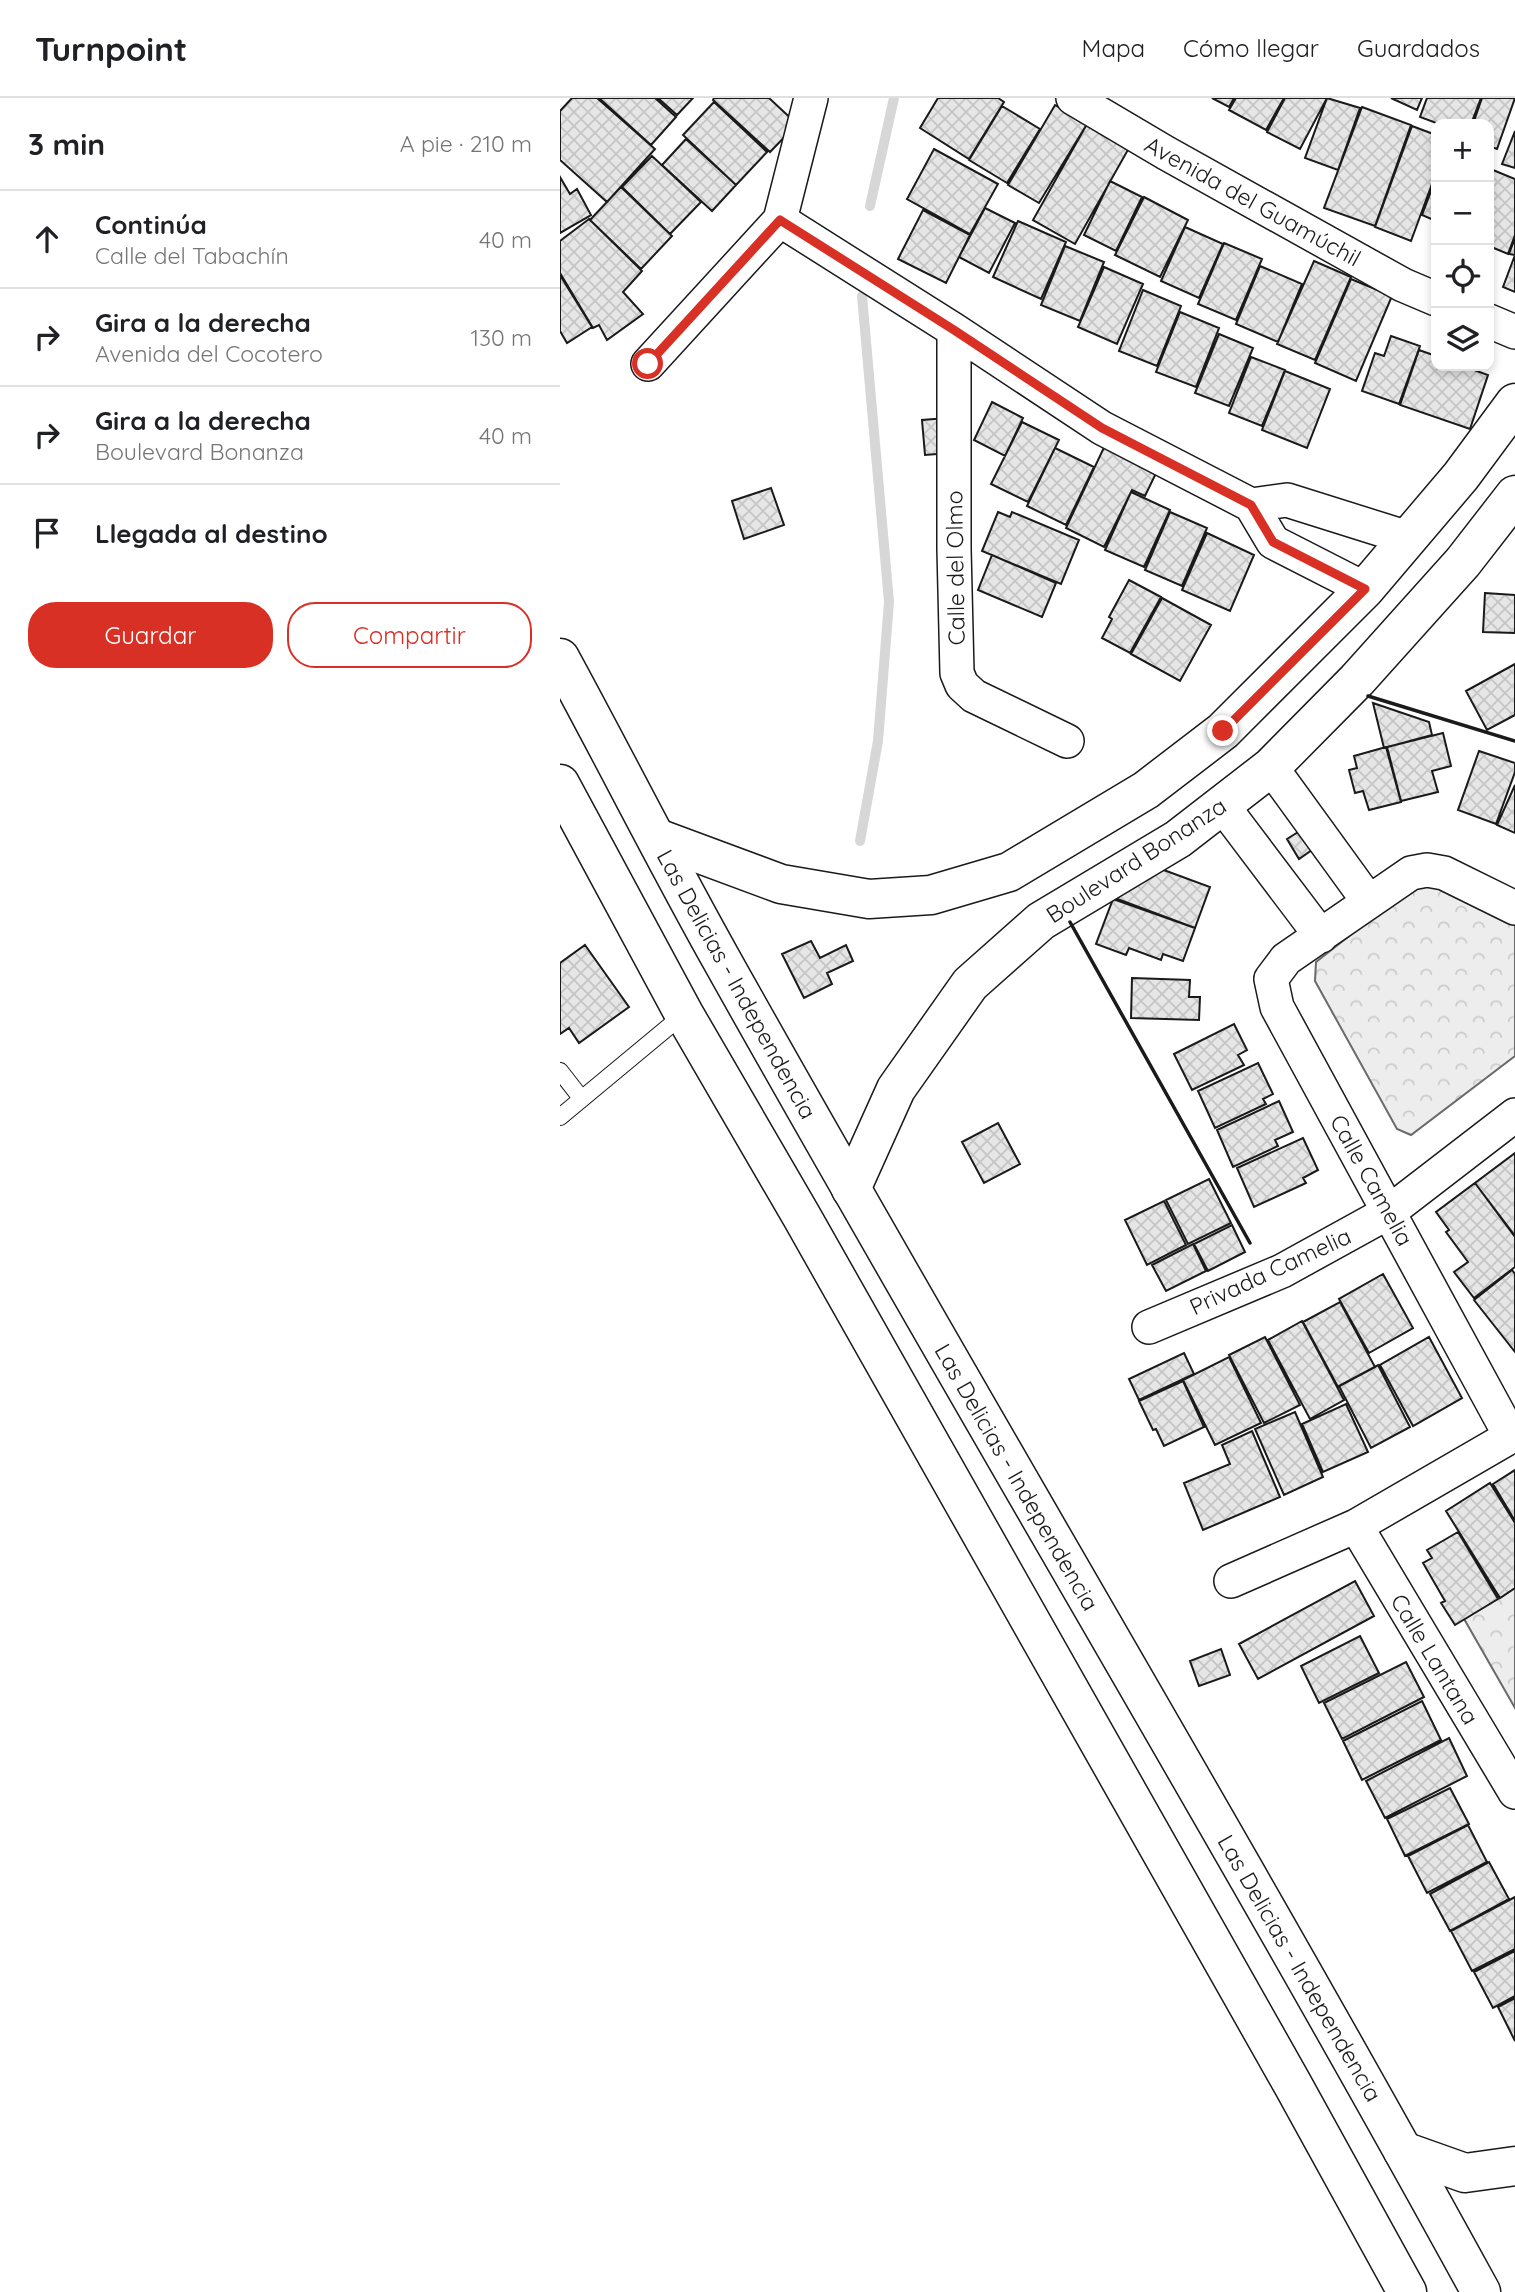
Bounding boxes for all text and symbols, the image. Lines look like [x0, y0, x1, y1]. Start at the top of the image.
text: Turnpoint [35, 28, 187, 69]
text: Mapa [1082, 33, 1145, 63]
text: Cómo llegar [1183, 33, 1319, 63]
text: Guardados [1357, 33, 1480, 63]
map controls [1431, 119, 1494, 371]
button: + [1431, 119, 1494, 182]
text: 3 min [28, 125, 105, 163]
text: A pie · 210 m [400, 129, 532, 158]
street label: Avenida del Guamúchil [1140, 130, 1366, 272]
button: − [1431, 182, 1494, 245]
text: Continúa [95, 208, 207, 241]
icon: ahead [28, 220, 66, 258]
text: 40 m [479, 225, 532, 254]
text: Calle del Tabachín [95, 241, 289, 270]
button: locate [1431, 245, 1494, 308]
text: Gira a la derecha [95, 306, 311, 339]
button: layers [1431, 308, 1494, 371]
icon: right [28, 318, 66, 356]
text: 130 m [470, 323, 532, 352]
text: Avenida del Cocotero [95, 339, 323, 368]
route start [632, 348, 663, 379]
text: Gira a la derecha [95, 404, 311, 437]
icon: right [28, 416, 66, 454]
text: 40 m [479, 421, 532, 450]
text: Boulevard Bonanza [95, 437, 304, 466]
street label: Calle del Olmo [939, 490, 971, 646]
icon: arrive [28, 514, 66, 552]
text: Llegada al destino [95, 517, 328, 550]
button: Guardar [28, 602, 273, 668]
button: Compartir [287, 602, 532, 668]
route end [1207, 715, 1238, 746]
street label: Boulevard Bonanza [1041, 791, 1231, 929]
street label: Las Delicias - Independencia [651, 844, 823, 1124]
street label: Calle Camelia [1324, 1109, 1420, 1251]
street label: Privada Camelia [1185, 1221, 1355, 1321]
street label: Las Delicias - Independencia [929, 1338, 1105, 1616]
street label: Calle Lantana [1385, 1589, 1485, 1729]
street label: Las Delicias - Independencia [1212, 1829, 1388, 2107]

